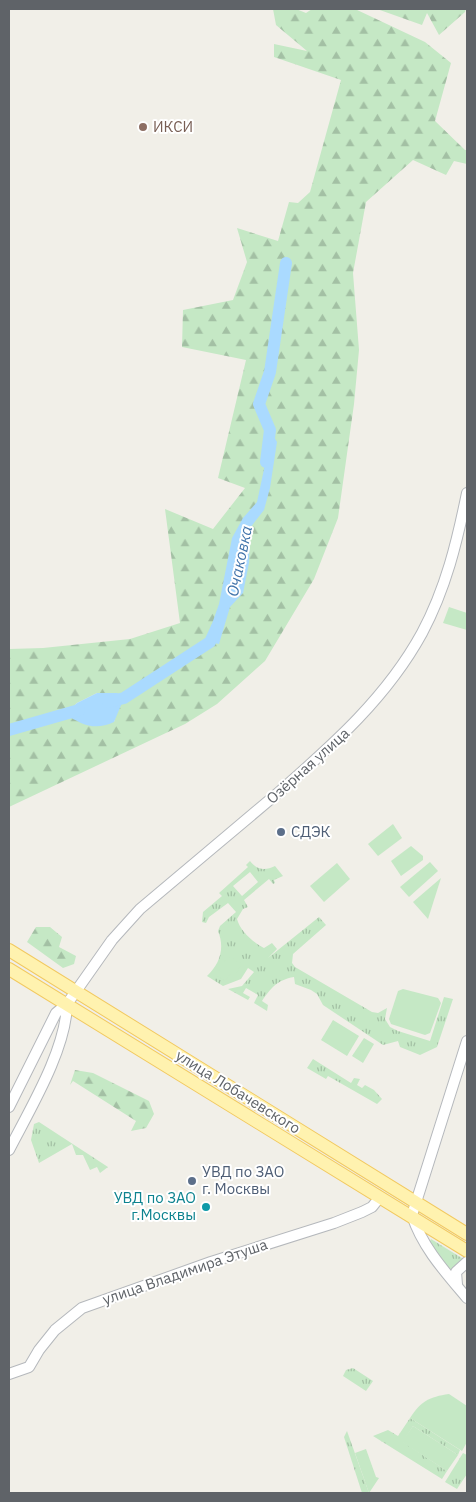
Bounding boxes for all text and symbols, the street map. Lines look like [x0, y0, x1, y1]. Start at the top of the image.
place label: ИКСИ [153, 117, 193, 136]
marker: ИКСИ [137, 121, 149, 133]
water label: Очаковка [222, 524, 256, 598]
street label: Озёрная улица [262, 723, 353, 808]
place label: СДЭК [291, 822, 331, 841]
marker: СДЭК [275, 826, 287, 838]
street label: улица Лобачевского [172, 1046, 304, 1138]
place label: УВД по ЗАО г. Москвы [202, 1162, 284, 1198]
marker: УВД по ЗАО г. Москвы [186, 1175, 198, 1187]
place label: УВД по ЗАО г.Москвы [114, 1188, 196, 1224]
marker: УВД по ЗАО г.Москвы [200, 1201, 212, 1213]
street label: улица Владимира Этуша [100, 1234, 270, 1309]

